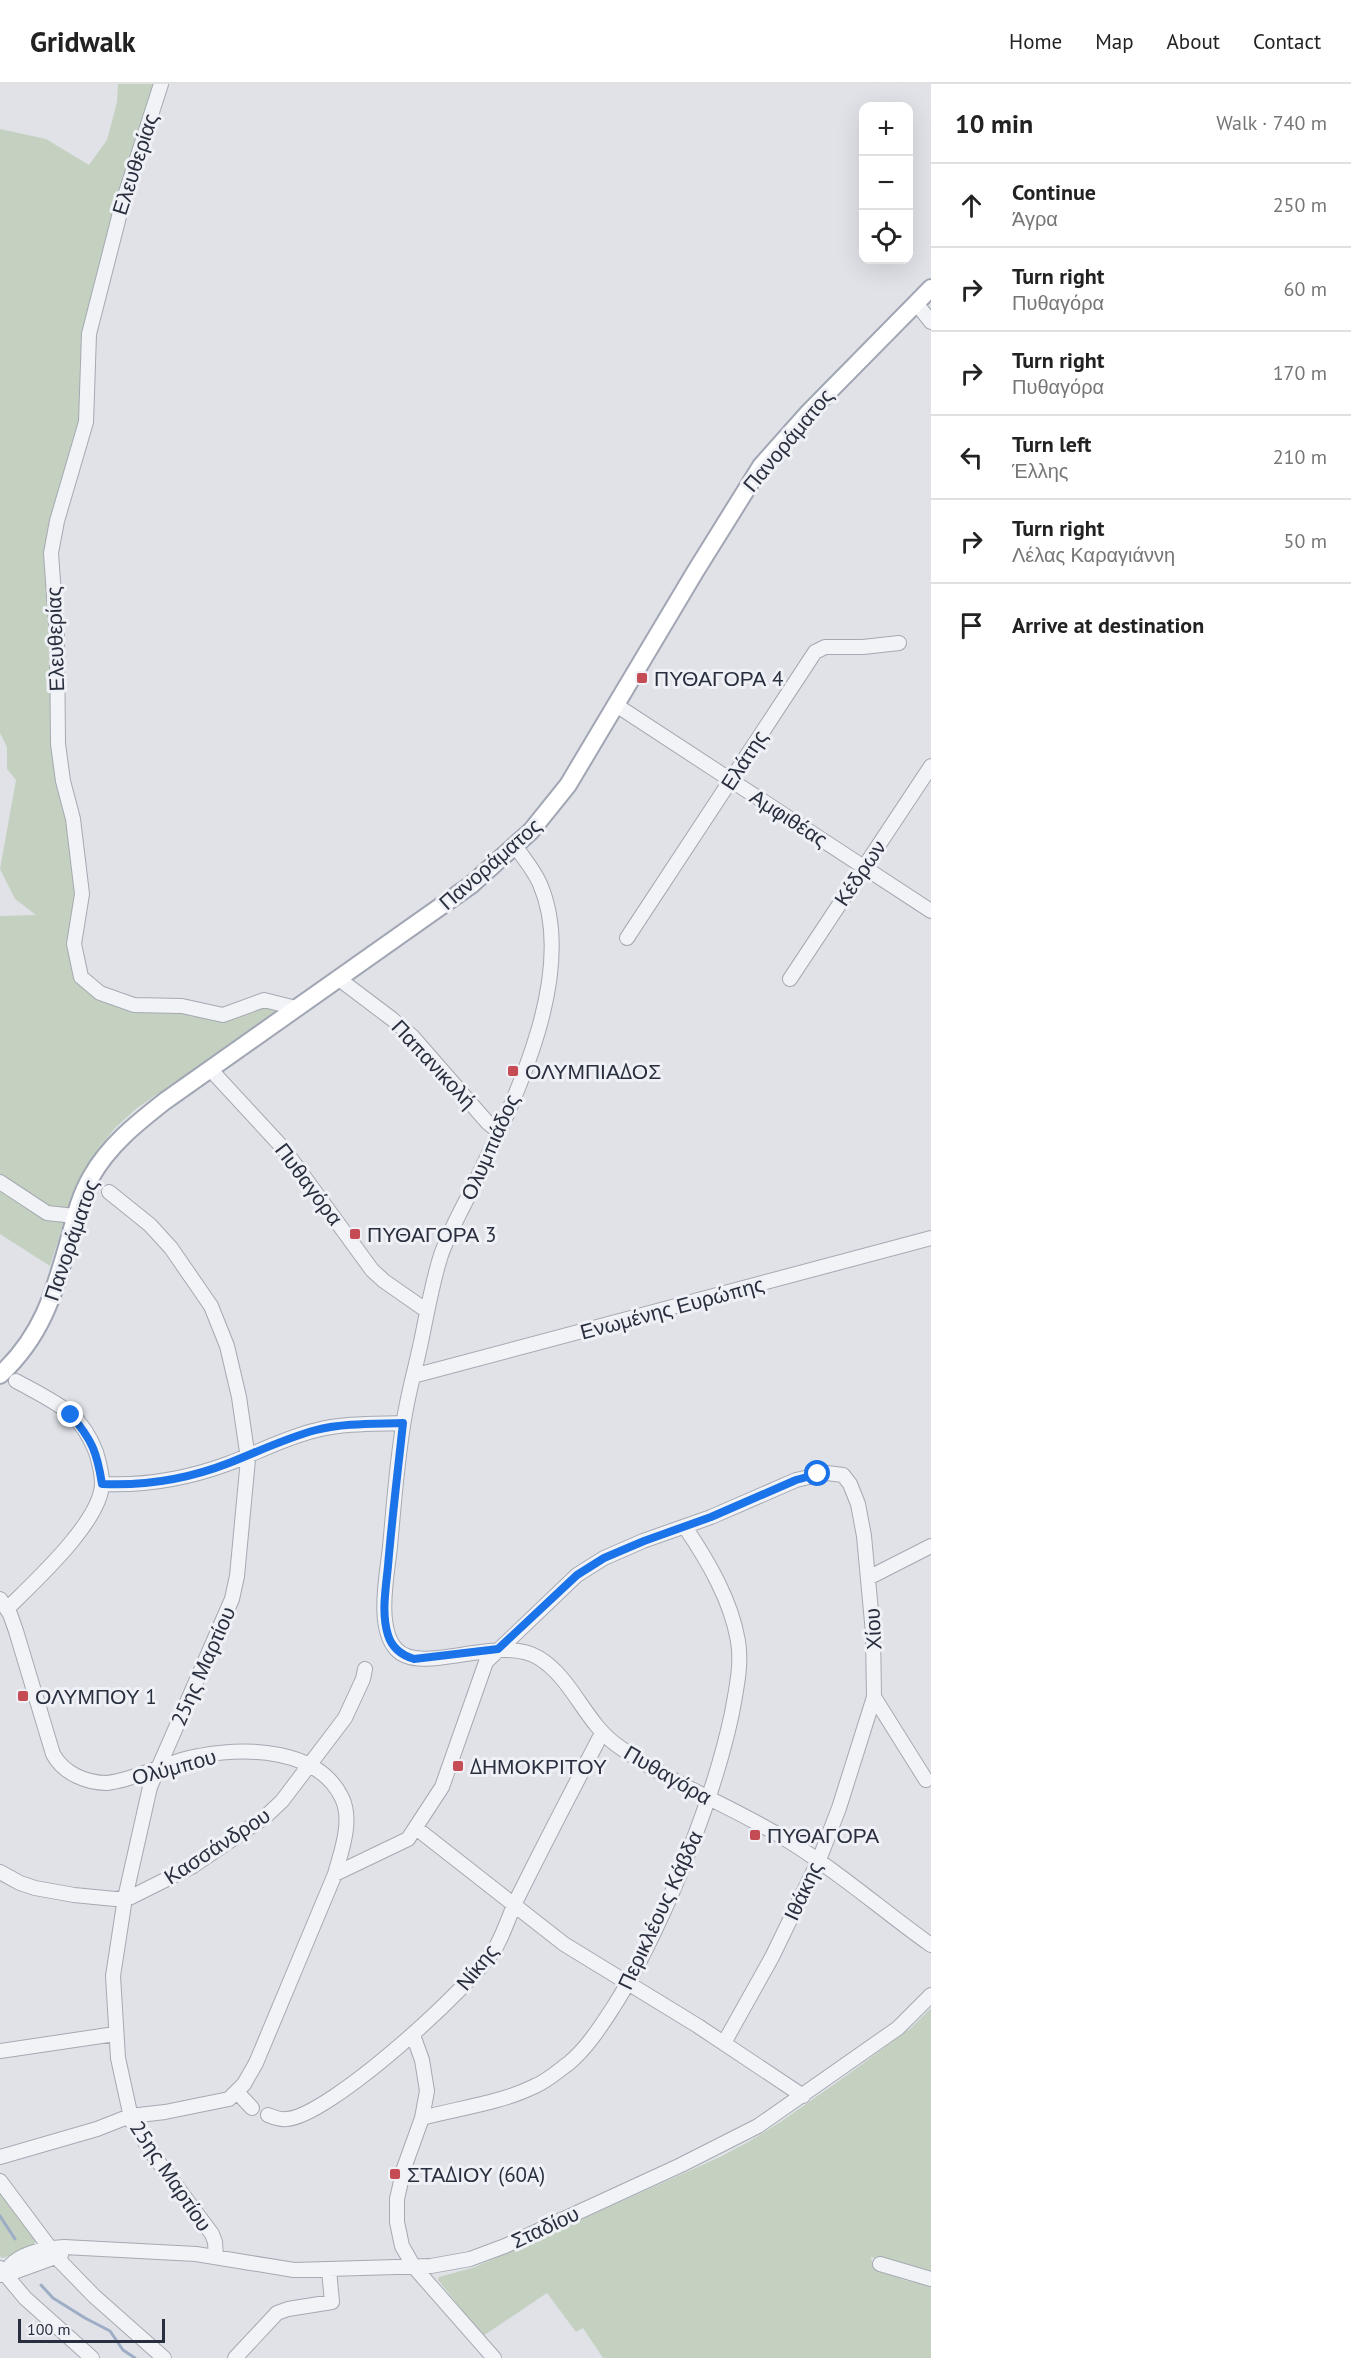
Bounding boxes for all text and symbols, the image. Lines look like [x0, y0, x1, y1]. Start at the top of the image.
text: Gridwalk [30, 23, 136, 60]
text: Home [1009, 28, 1062, 55]
text: Map [1095, 28, 1134, 55]
text: About [1167, 28, 1220, 55]
text: Contact [1253, 28, 1321, 55]
map controls [859, 102, 913, 264]
button: + [859, 102, 913, 156]
text: 10 min [955, 107, 1033, 140]
street label: Ελευθερίας [106, 110, 164, 218]
text: Walk · 740 m [1216, 110, 1327, 136]
button: − [859, 156, 913, 210]
text: Continue [1012, 178, 1096, 206]
icon: ahead [955, 189, 988, 222]
text: 250 m [1273, 192, 1327, 218]
text: Άγρα [1012, 206, 1058, 232]
button: locate [859, 210, 913, 264]
text: Turn right [1012, 262, 1104, 290]
icon: right [955, 273, 988, 306]
text: 60 m [1284, 276, 1327, 302]
text: Πυθαγόρα [1012, 290, 1104, 316]
text: Turn right [1012, 346, 1104, 374]
icon: right [955, 357, 988, 390]
text: 170 m [1273, 360, 1327, 386]
text: Πυθαγόρα [1012, 374, 1104, 400]
street label: Πανοράματος [737, 383, 839, 497]
text: Turn left [1012, 430, 1092, 458]
icon: left [955, 441, 988, 474]
text: 210 m [1273, 444, 1327, 470]
text: Έλλης [1012, 458, 1068, 484]
text: Turn right [1012, 514, 1104, 542]
icon: right [955, 525, 988, 558]
text: 50 m [1284, 528, 1327, 554]
text: Λέλας Καραγιάννη [1012, 542, 1175, 568]
street label: Ελευθερίας [40, 586, 70, 692]
icon: arrive [955, 609, 988, 642]
text: Arrive at destination [1012, 611, 1204, 639]
place label: ΠΥΘΑΓΟΡΑ 4 [654, 665, 783, 692]
marker: ΠΥΘΑΓΟΡΑ 4 [635, 671, 649, 685]
street label: Ελάτης [715, 725, 773, 795]
street label: Αμφιθέας [745, 783, 833, 853]
street label: Πανοράματος [433, 812, 547, 916]
street label: Κέδρων [828, 835, 892, 911]
street label: Παπανικολή [386, 1014, 482, 1114]
place label: ΟΛΥΜΠΙΑΔΟΣ [525, 1058, 661, 1085]
marker: ΟΛΥΜΠΙΑΔΟΣ [506, 1064, 520, 1078]
street label: Ολυμπιάδος [455, 1090, 525, 1204]
street label: Πυθαγόρα [269, 1137, 349, 1231]
street label: Πανοράματος [38, 1176, 104, 1304]
place label: ΠΥΘΑΓΟΡΑ 3 [367, 1221, 496, 1248]
marker: ΠΥΘΑΓΟΡΑ 3 [348, 1227, 362, 1241]
street label: Ενωμένης Ευρώπης [577, 1270, 767, 1346]
route end [57, 1401, 83, 1427]
route start [804, 1460, 830, 1486]
street label: 25ης Μαρτίου [165, 1602, 241, 1730]
street label: Χίου [858, 1607, 888, 1651]
place label: ΟΛΥΜΠΟΥ 1 [35, 1683, 157, 1710]
marker: ΟΛΥΜΠΟΥ 1 [16, 1689, 30, 1703]
street label: Πυθαγόρα [619, 1739, 717, 1811]
street label: Ολύμπου [129, 1743, 219, 1791]
place label: ΔΗΜΟΚΡΙΤΟΥ [470, 1753, 607, 1780]
marker: ΔΗΜΟΚΡΙΤΟΥ [451, 1759, 465, 1773]
street label: Κασσάνδρου [159, 1802, 275, 1890]
place label: ΠΥΘΑΓΟΡΑ [767, 1822, 879, 1849]
street label: Περικλέους Κάβδα [611, 1826, 709, 1994]
marker: ΠΥΘΑΓΟΡΑ [748, 1828, 762, 1842]
street label: Ιθάκης [778, 1857, 828, 1925]
street label: Νίκης [450, 1938, 504, 1996]
street label: 25ης Μαρτίου [124, 2116, 218, 2236]
place label: ΣΤΑΔΙΟΥ (60A) [407, 2161, 545, 2188]
marker: ΣΤΑΔΙΟΥ (60A) [388, 2167, 402, 2181]
street label: Σταδίου [507, 2200, 583, 2254]
scale bar [18, 2316, 165, 2344]
text: 100 m [27, 2319, 70, 2339]

